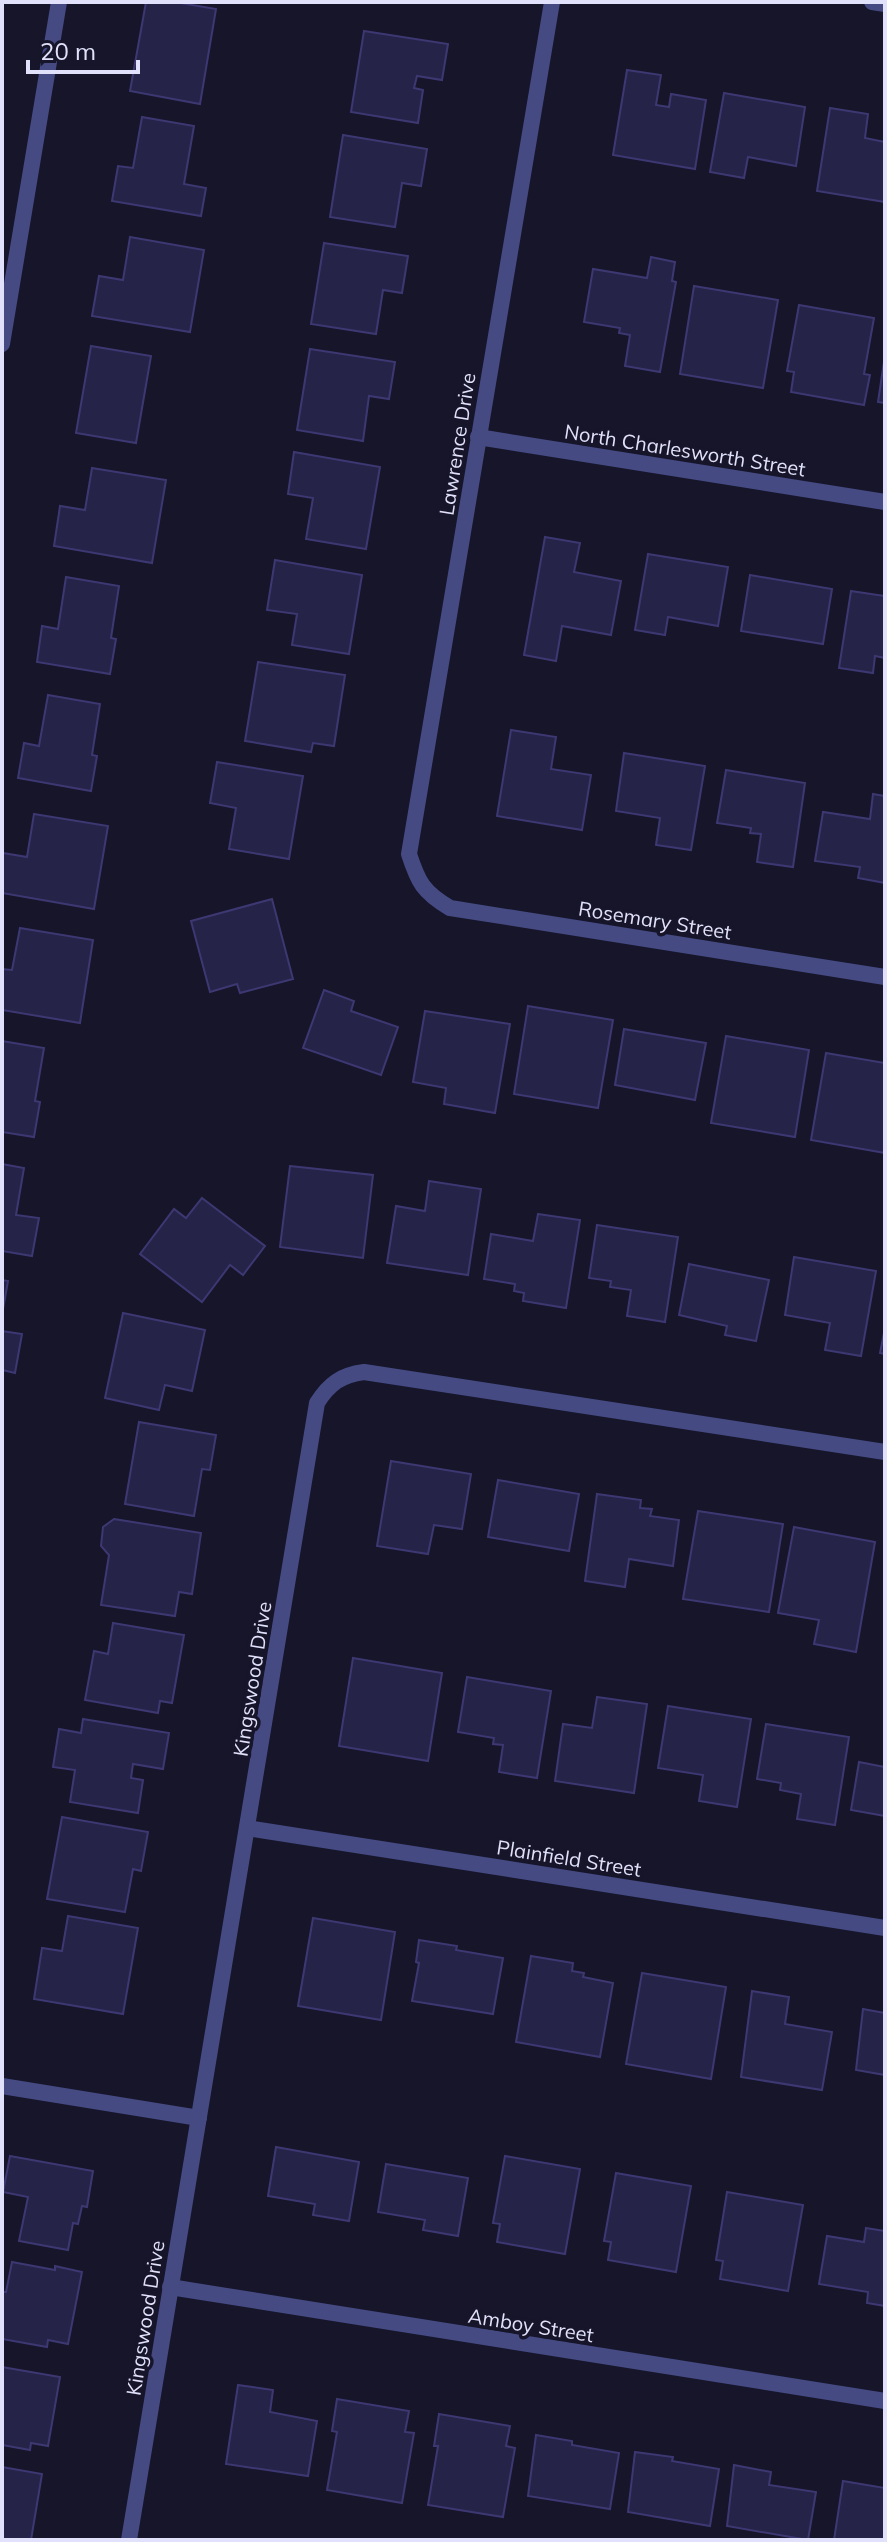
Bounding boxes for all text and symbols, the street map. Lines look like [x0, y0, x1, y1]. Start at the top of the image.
scale bar [28, 24, 138, 74]
text: 20 m [40, 36, 96, 66]
street label: Lawrence Drive [433, 371, 481, 517]
street label: North Charlesworth Street [563, 419, 807, 481]
street label: Rosemary Street [577, 896, 733, 944]
street label: Kingswood Drive [227, 1600, 277, 1758]
street label: Plainfield Street [495, 1834, 643, 1882]
street label: Kingswood Drive [120, 2239, 170, 2397]
street label: Amboy Street [466, 2303, 596, 2347]

